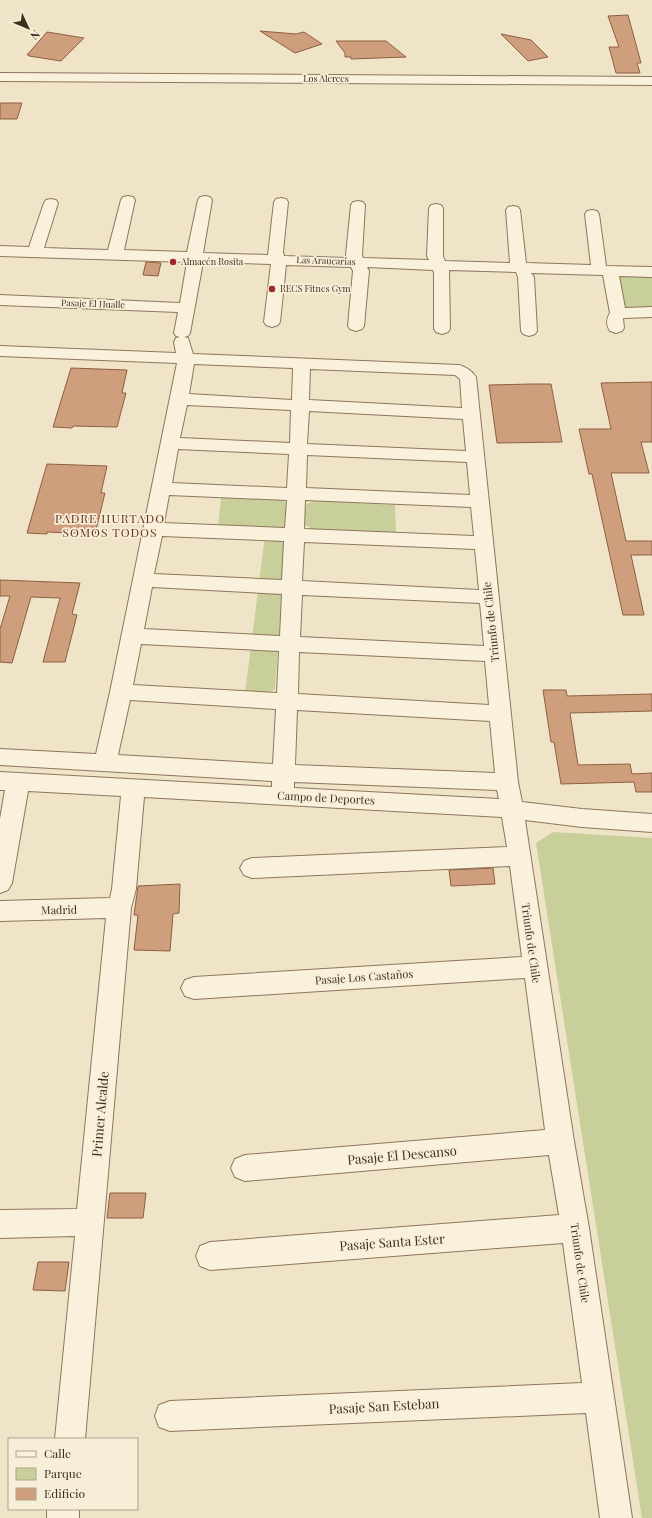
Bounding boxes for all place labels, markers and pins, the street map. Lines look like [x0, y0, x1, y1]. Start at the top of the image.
place label: Almacén Rosita [180, 255, 244, 267]
marker: Almacén Rosita [168, 257, 178, 267]
place label: RECS Fitnes Gym [280, 282, 351, 294]
marker: RECS Fitnes Gym [267, 284, 277, 294]

